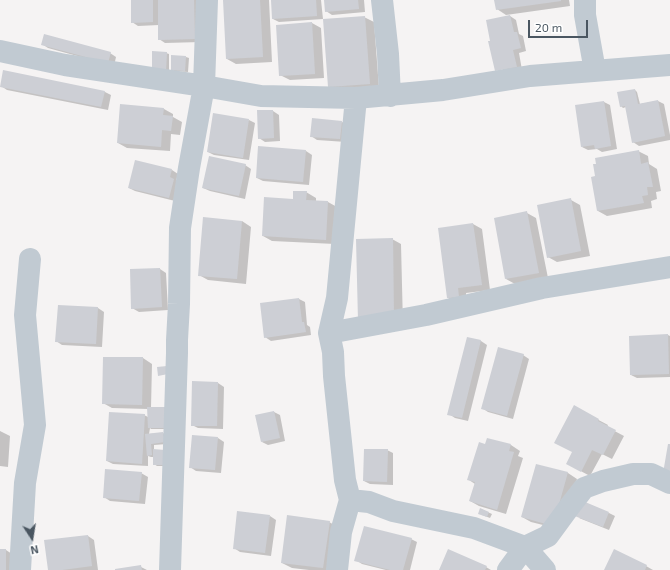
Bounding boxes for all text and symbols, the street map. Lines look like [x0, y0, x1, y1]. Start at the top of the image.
scale bar [530, 12, 590, 38]
text: 20 m [535, 20, 562, 34]
north arrow [12, 518, 52, 558]
text: N [29, 543, 40, 557]

